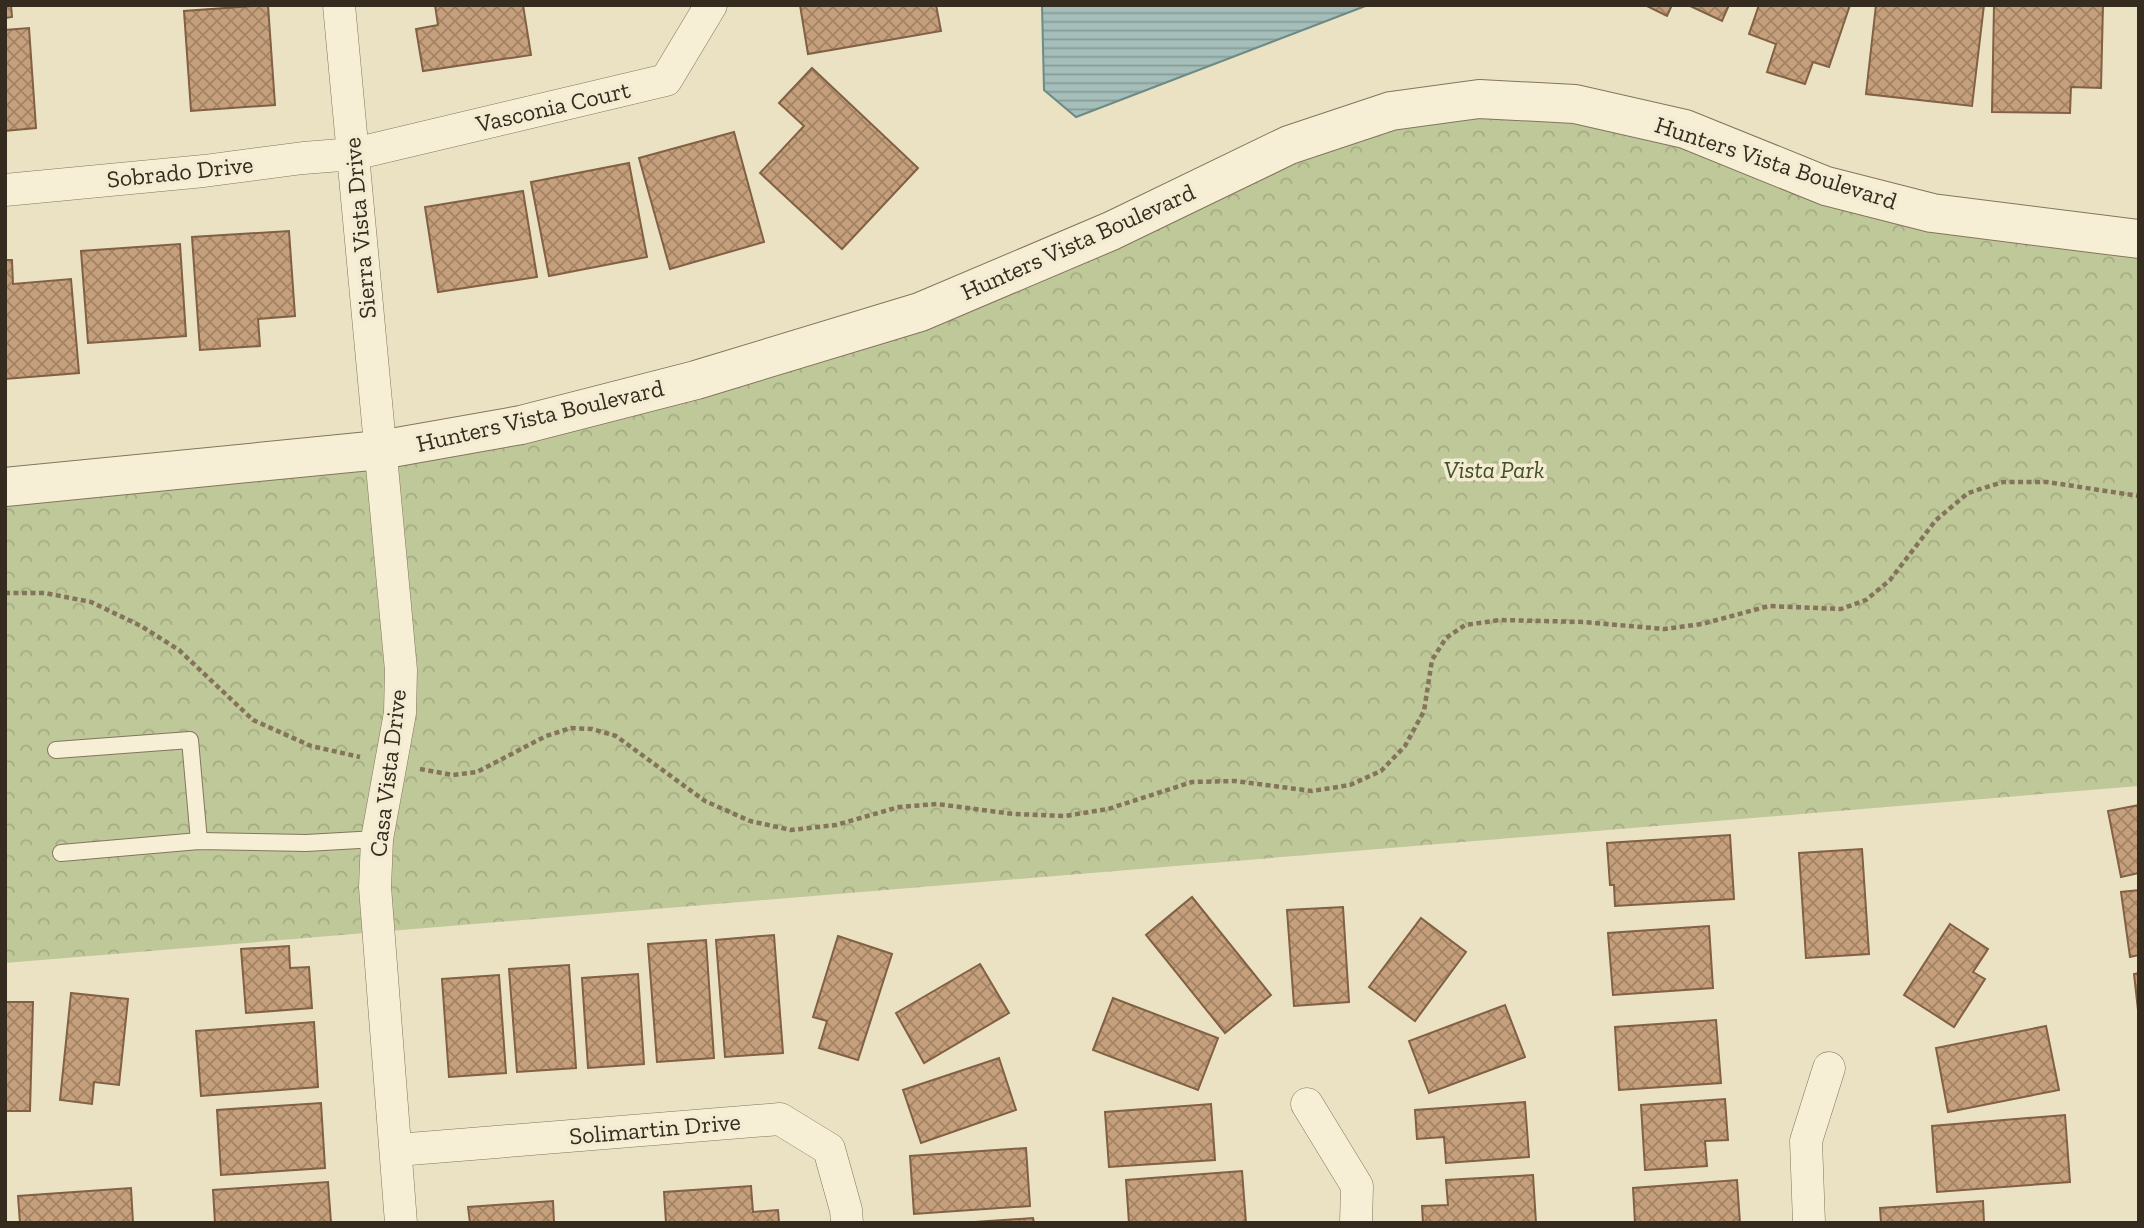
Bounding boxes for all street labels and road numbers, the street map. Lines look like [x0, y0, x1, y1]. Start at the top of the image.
street label: Vasconia Court [472, 75, 633, 139]
street label: Hunters Vista Boulevard [1651, 110, 1901, 215]
street label: Sierra Vista Drive [337, 136, 382, 320]
street label: Sobrado Drive [105, 149, 255, 194]
street label: Hunters Vista Boulevard [956, 177, 1199, 306]
street label: Hunters Vista Boulevard [413, 373, 666, 458]
street label: Casa Vista Drive [363, 688, 412, 858]
street label: Solimartin Drive [568, 1107, 742, 1150]

